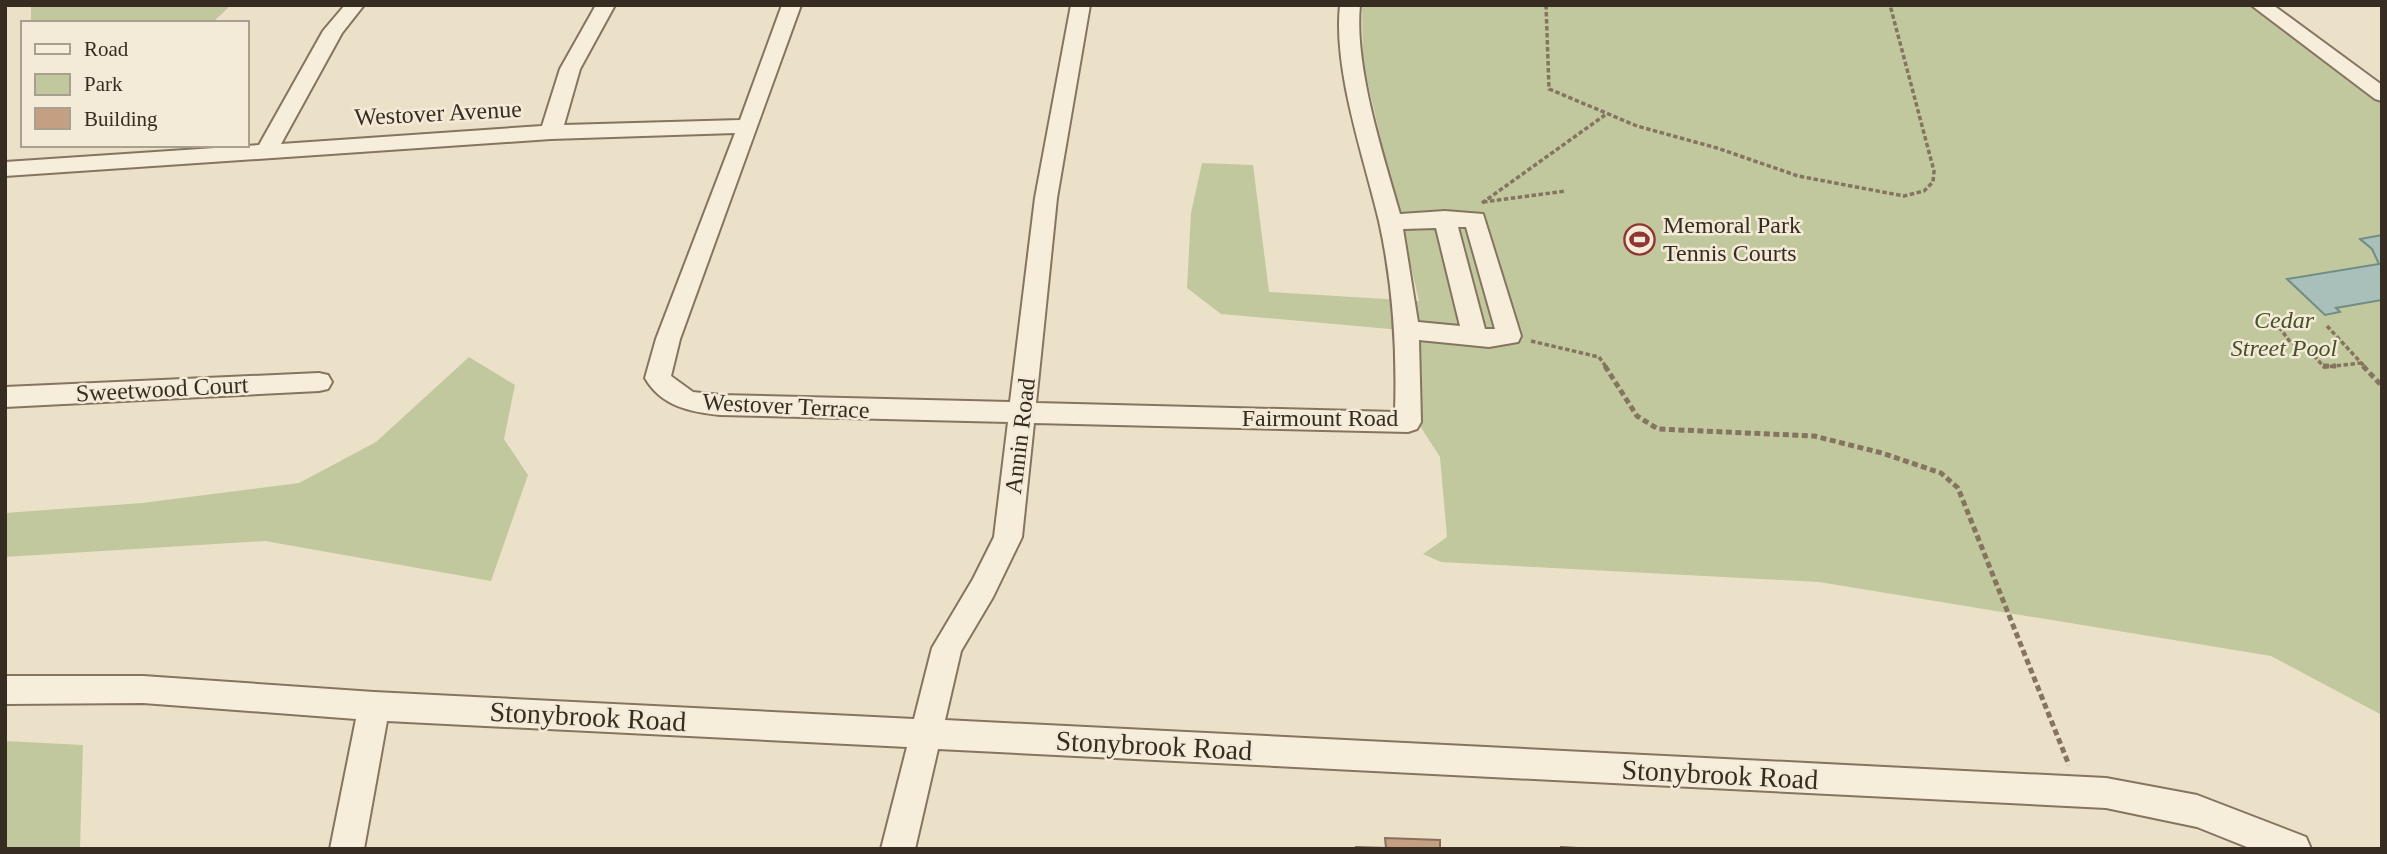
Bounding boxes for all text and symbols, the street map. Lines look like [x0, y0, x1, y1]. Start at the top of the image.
legend [21, 21, 248, 147]
text: Road [84, 37, 129, 61]
text: Park [84, 72, 123, 96]
street label: Westover Avenue [354, 96, 522, 130]
text: Building [84, 107, 158, 131]
place label: Memoral Park Tennis Courts [1663, 212, 1801, 266]
sports icon: Memoral Park Tennis Courts [1623, 222, 1657, 256]
park label: Cedar Street Pool [2231, 307, 2338, 361]
street label: Sweetwood Court [75, 371, 249, 407]
street label: Annin Road [1000, 377, 1040, 495]
street label: Westover Terrace [702, 389, 870, 423]
street label: Fairmount Road [1242, 405, 1398, 431]
street label: Stonybrook Road [489, 696, 687, 737]
street label: Stonybrook Road [1055, 725, 1253, 766]
street label: Stonybrook Road [1621, 754, 1819, 795]

